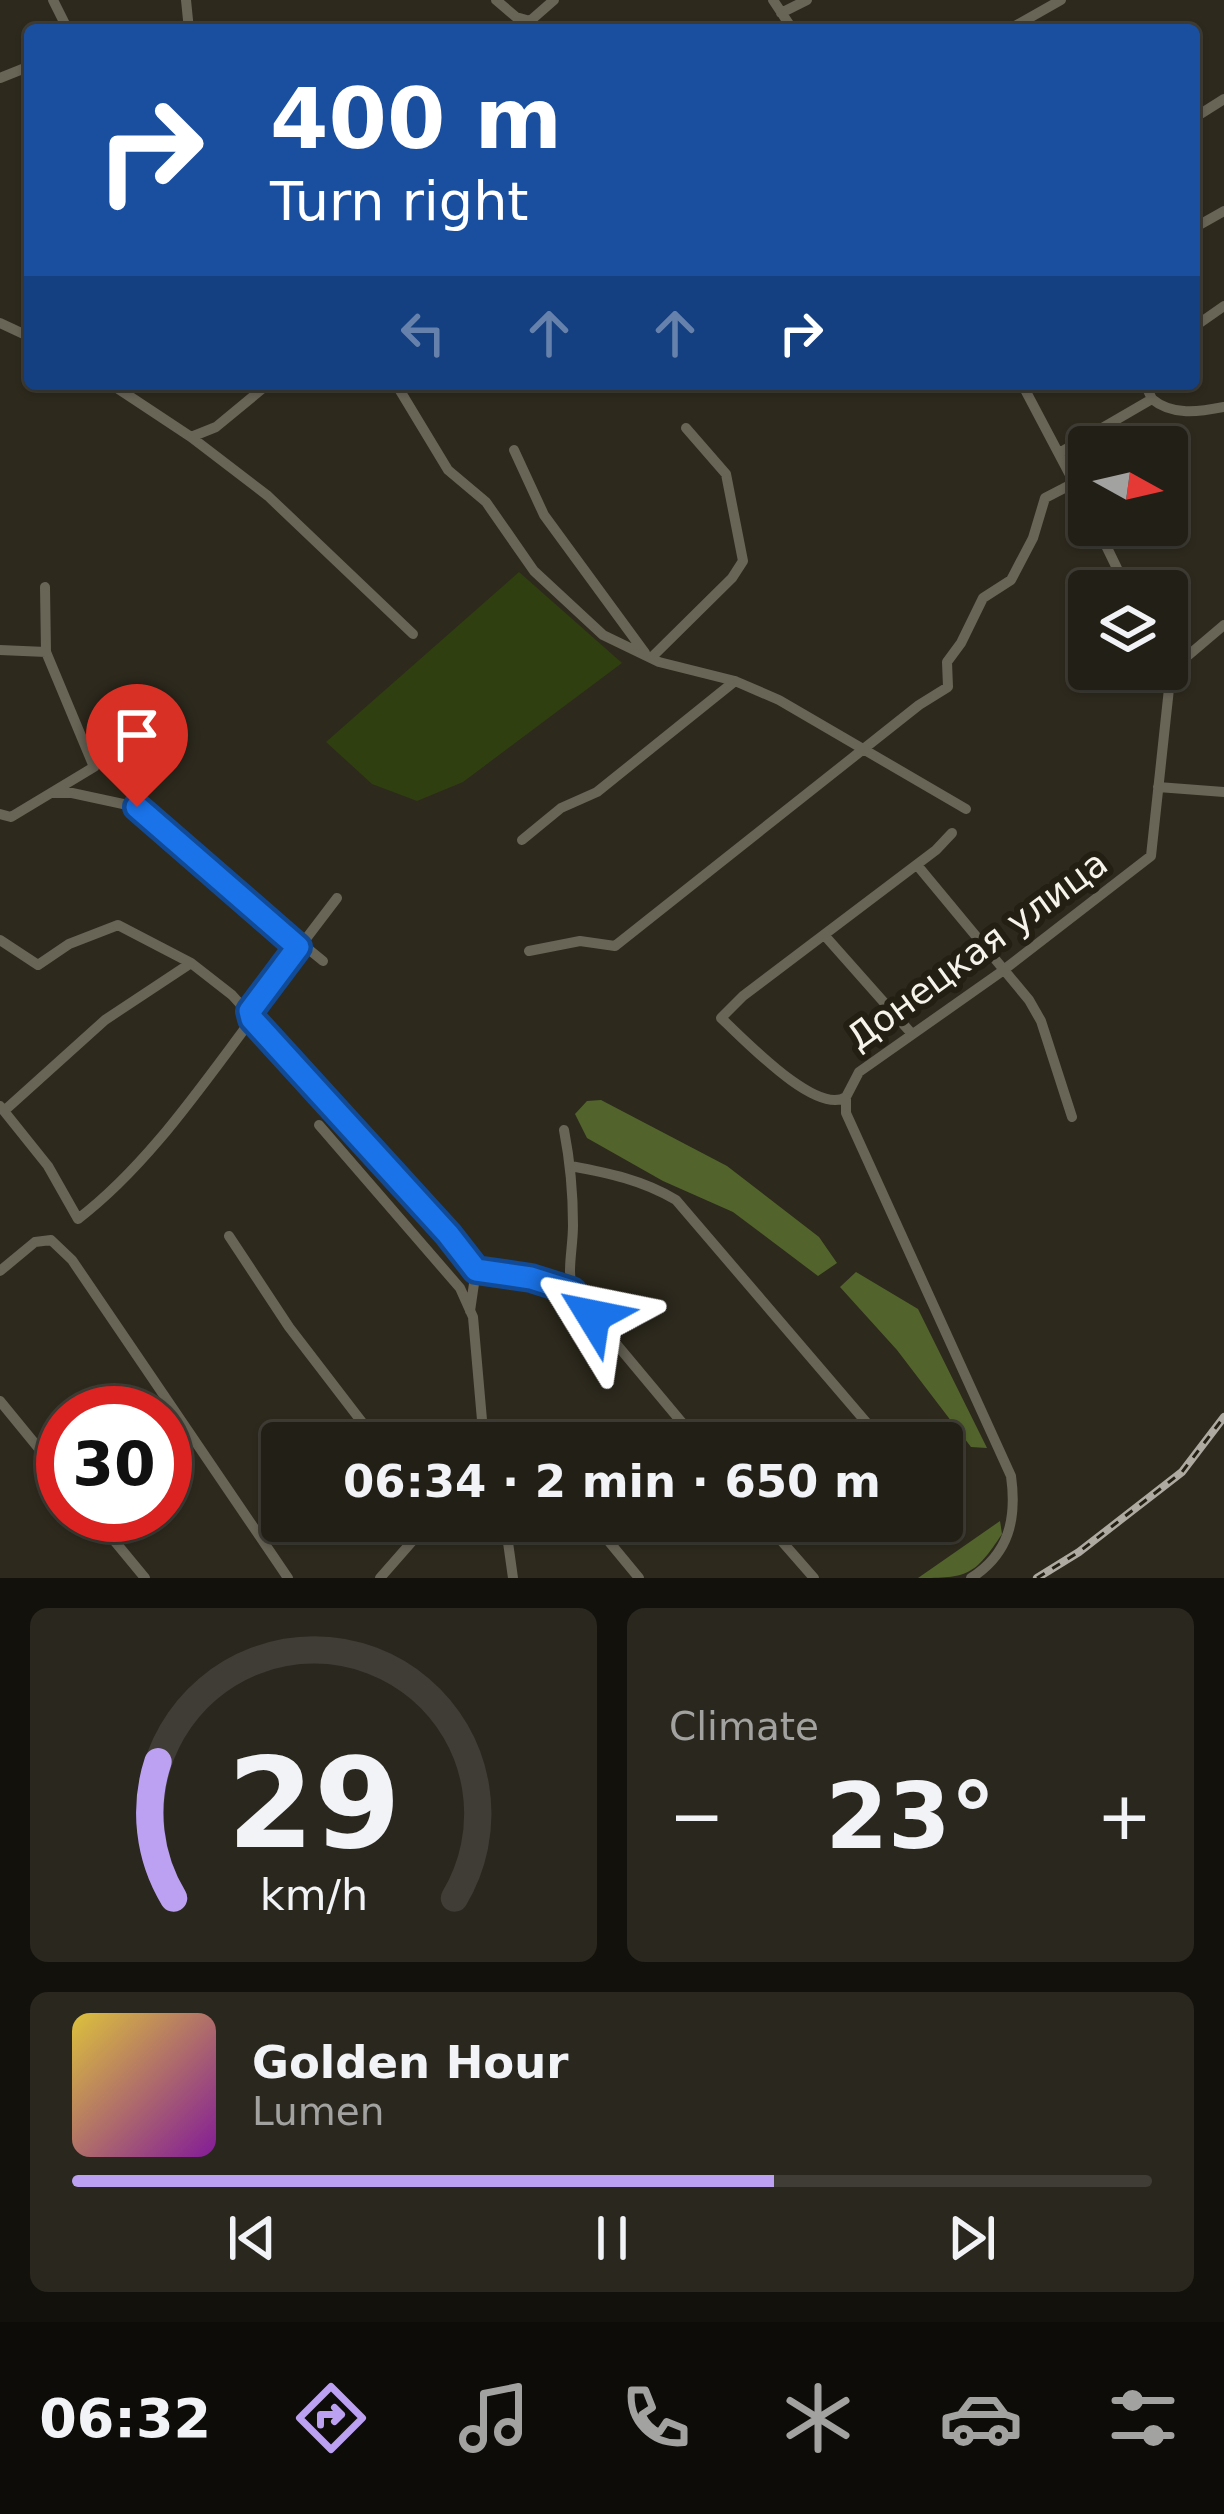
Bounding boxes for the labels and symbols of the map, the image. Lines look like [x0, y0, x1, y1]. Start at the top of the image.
north arrow [1068, 426, 1188, 546]
pin [86, 684, 188, 807]
street label: Донецкая улица [839, 842, 1115, 1058]
position arrow [530, 1253, 656, 1379]
speed limit sign: 30 [36, 1386, 192, 1542]

